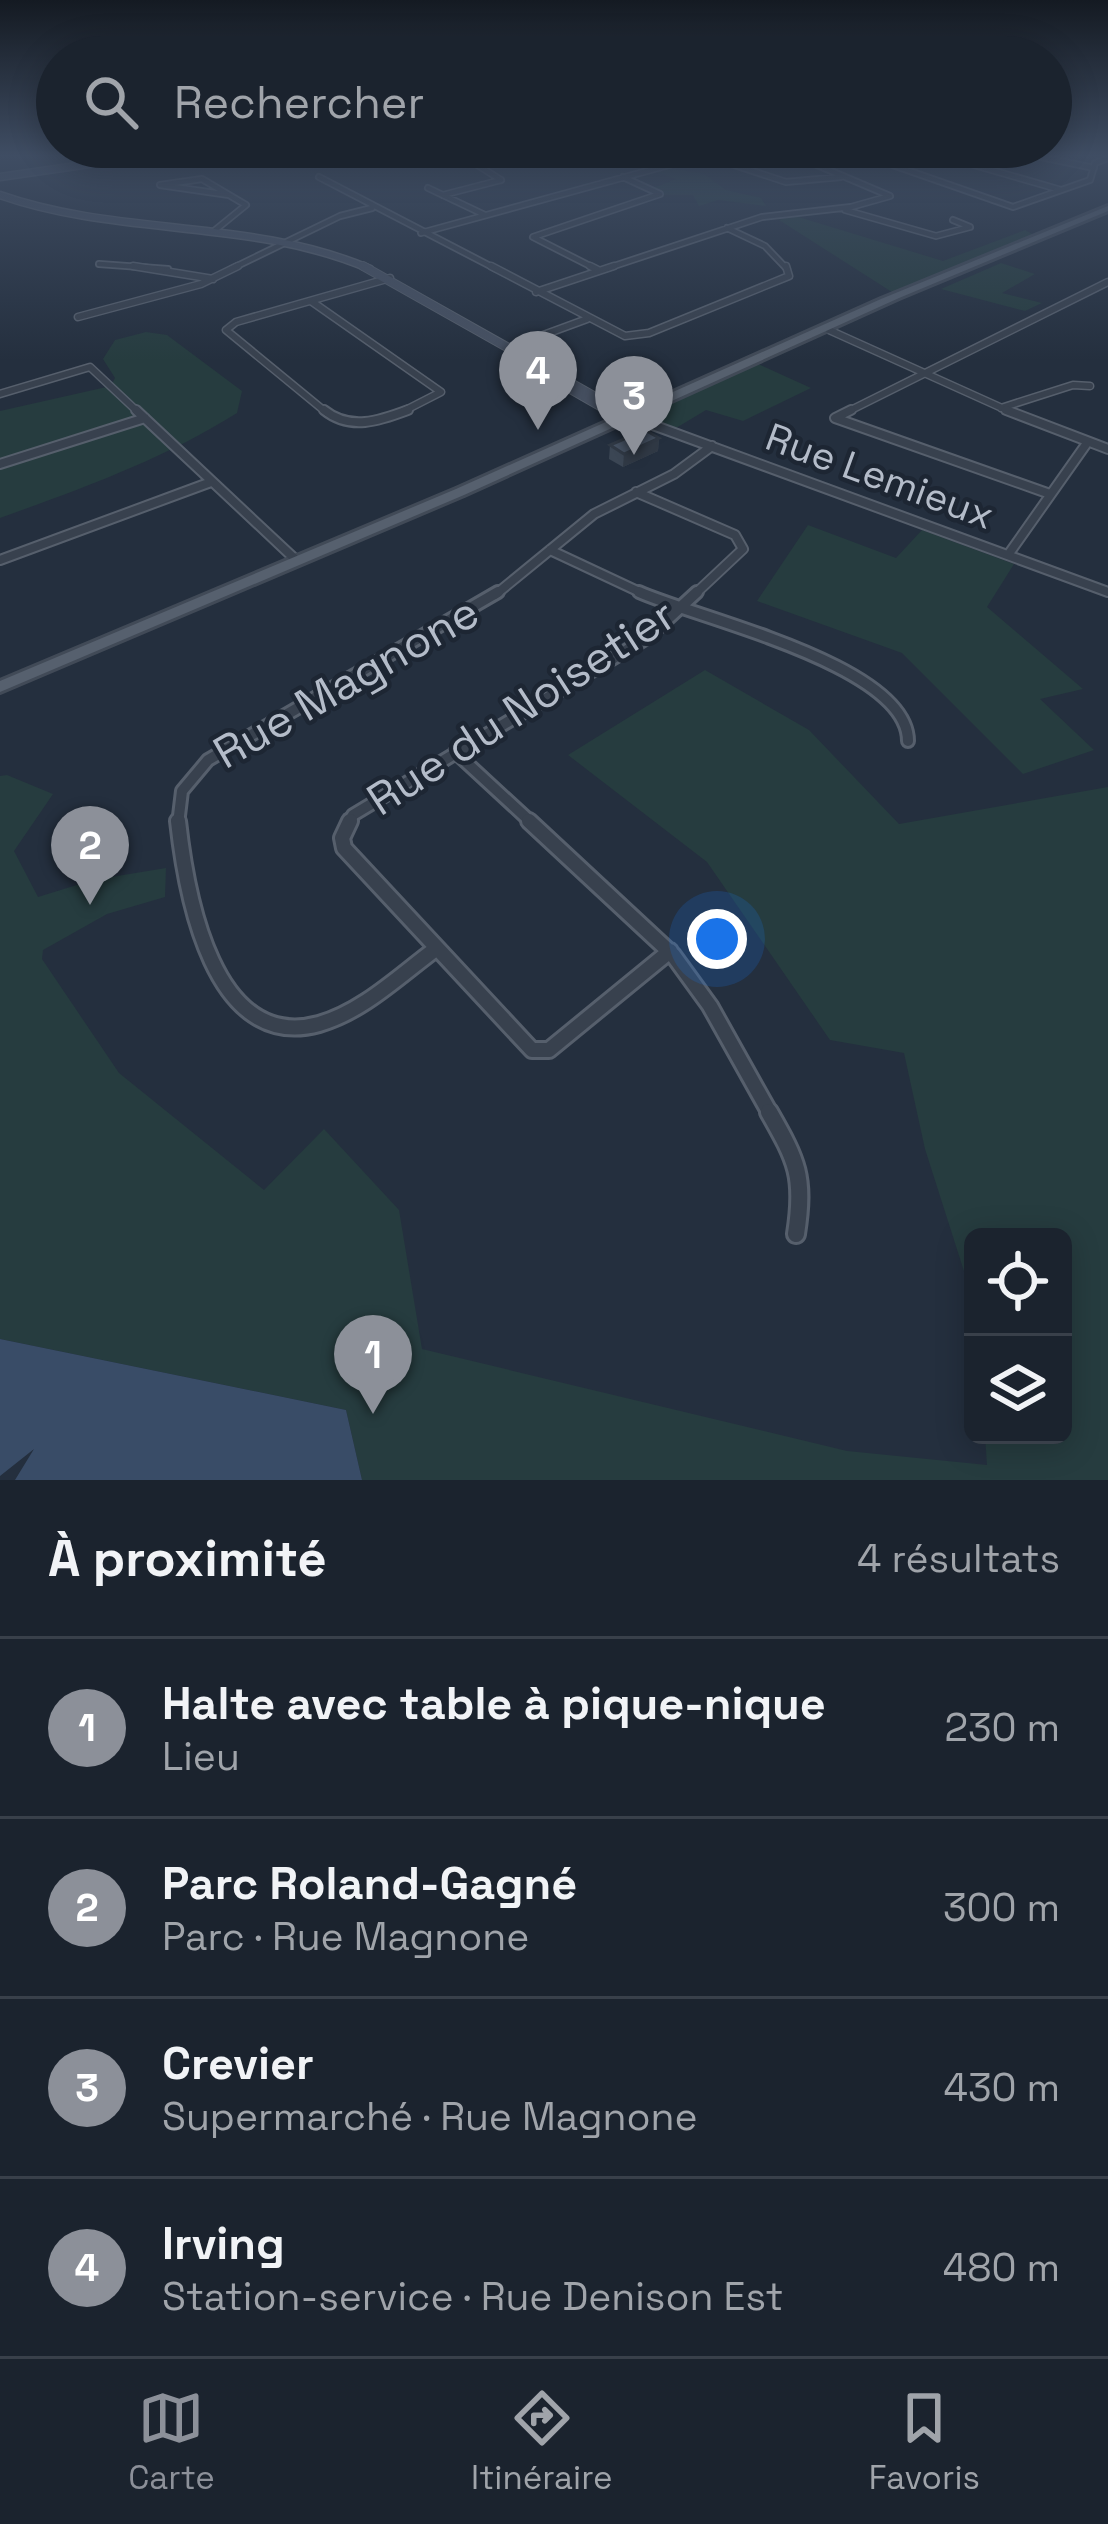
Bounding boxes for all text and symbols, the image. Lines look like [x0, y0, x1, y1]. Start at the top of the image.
search box [36, 36, 1072, 168]
icon: search [78, 69, 144, 135]
text: Rechercher [174, 74, 424, 131]
pin: 4 [499, 331, 577, 430]
pin: 3 [595, 356, 673, 455]
street label: Rue Lemieux [759, 412, 1001, 540]
street label: Rue Magnone [203, 583, 489, 781]
street label: Rue du Noisetier [356, 586, 686, 828]
pin: 2 [51, 806, 129, 905]
your location [687, 909, 747, 969]
map controls [964, 1228, 1072, 1444]
button: locate [964, 1228, 1072, 1336]
pin: 1 [334, 1315, 412, 1414]
button: layers [964, 1336, 1072, 1444]
text: À proximité [48, 1526, 327, 1591]
text: 4 résultats [857, 1534, 1060, 1583]
text: Halte avec table à pique-nique [162, 1675, 826, 1732]
text: 1 [78, 1703, 96, 1752]
text: 230 m [945, 1703, 1060, 1752]
text: Lieu [162, 1732, 240, 1781]
text: Parc Roland-Gagné [162, 1855, 577, 1912]
text: 2 [75, 1883, 99, 1932]
text: 300 m [943, 1883, 1060, 1932]
text: Parc · Rue Magnone [162, 1912, 529, 1961]
text: Crevier [162, 2035, 314, 2092]
text: 3 [75, 2063, 99, 2112]
text: 430 m [944, 2063, 1060, 2112]
text: Supermarché · Rue Magnone [162, 2092, 698, 2141]
text: Irving [162, 2215, 285, 2272]
text: 4 [75, 2243, 99, 2292]
text: 480 m [943, 2243, 1060, 2292]
text: Station-service · Rue Denison Est [162, 2272, 783, 2321]
tab: Carte [128, 2385, 215, 2499]
tab: Itinéraire [471, 2385, 613, 2499]
tab: Favoris [869, 2385, 980, 2499]

